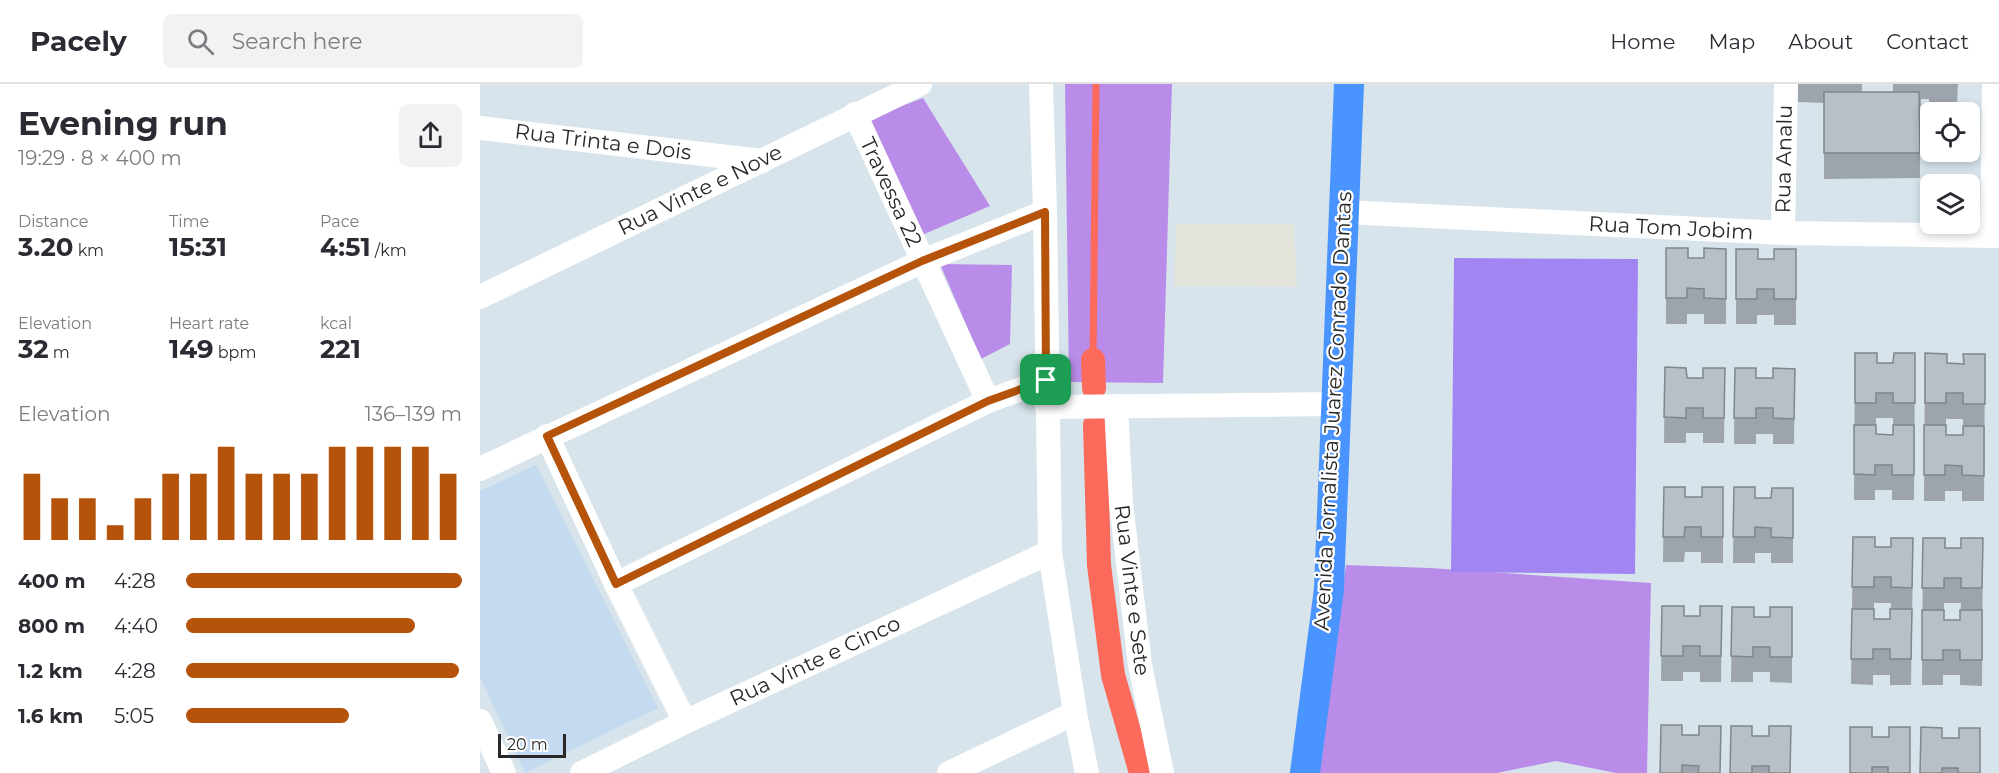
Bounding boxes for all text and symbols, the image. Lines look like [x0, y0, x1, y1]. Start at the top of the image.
search box [163, 14, 583, 68]
text: Pacely [30, 24, 127, 58]
icon: search [184, 25, 217, 58]
text: Search here [232, 28, 363, 55]
text: Home [1610, 29, 1675, 54]
text: Map [1708, 29, 1755, 54]
text: About [1788, 29, 1853, 54]
text: Contact [1886, 29, 1969, 54]
map controls [1920, 102, 1980, 234]
button: locate [1920, 102, 1980, 162]
text: Evening run [18, 103, 228, 143]
button: share [399, 104, 462, 167]
street label: Rua Analu [1770, 104, 1797, 213]
street label: Rua Trinta e Dois [513, 118, 693, 165]
street label: Travessa 22 [855, 133, 928, 250]
street label: Rua Vinte e Nove [614, 139, 786, 240]
text: 19:29 · 8 × 400 m [18, 146, 182, 170]
button: layers [1920, 174, 1980, 234]
street label: Avenida Jornalista Juarez Conrado Dantas [1309, 191, 1356, 631]
street label: Rua Tom Jobim [1588, 211, 1754, 244]
text: Distance [18, 212, 88, 231]
text: Time [169, 212, 209, 231]
text: Pace [320, 212, 359, 231]
text: 3.20 [18, 231, 73, 263]
text: 15:31 [169, 231, 227, 263]
text: 4:51 [320, 231, 371, 263]
text: km [73, 241, 104, 260]
text: /km [371, 241, 407, 260]
text: Elevation [18, 314, 92, 333]
text: Heart rate [169, 314, 249, 333]
text: kcal [320, 314, 352, 333]
text: 32 [18, 333, 49, 365]
text: 149 [169, 333, 214, 365]
text: 221 [320, 333, 361, 365]
text: m [49, 343, 70, 362]
text: bpm [214, 343, 256, 362]
pin [1020, 354, 1071, 405]
icon: arrive [1029, 363, 1062, 396]
text: Elevation [18, 402, 110, 426]
text: 136–139 m [364, 402, 462, 426]
street label: Rua Vinte e Sete [1110, 503, 1155, 677]
text: 400 m [18, 569, 86, 593]
text: 4:28 [114, 569, 156, 593]
street label: Rua Vinte e Cinco [726, 610, 904, 711]
text: 800 m [18, 614, 85, 638]
text: 4:40 [114, 614, 158, 638]
text: 1.2 km [18, 659, 83, 683]
text: 4:28 [114, 659, 156, 683]
text: 1.6 km [18, 704, 83, 728]
text: 5:05 [114, 704, 154, 728]
scale bar [498, 731, 566, 758]
text: 20 m [507, 735, 548, 754]

